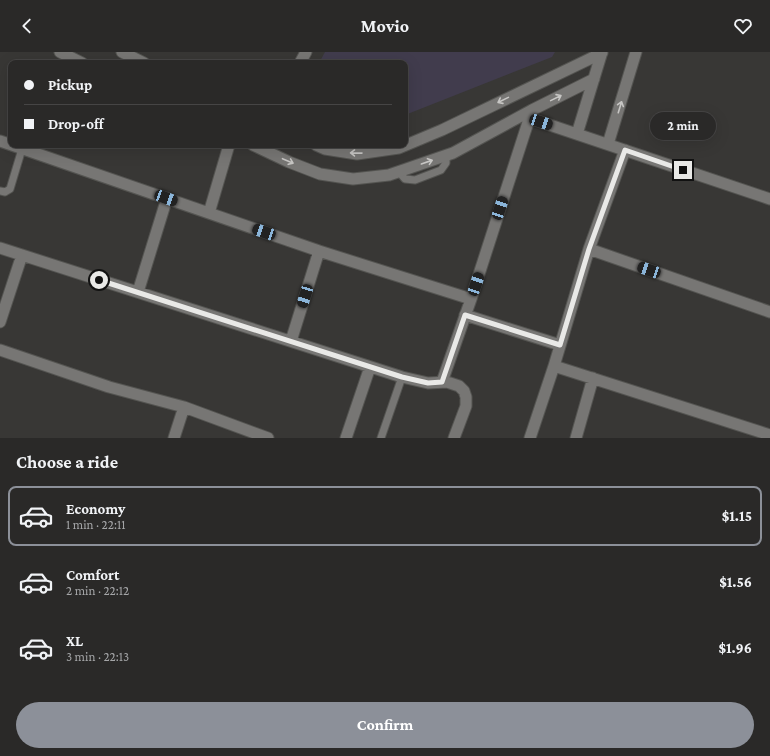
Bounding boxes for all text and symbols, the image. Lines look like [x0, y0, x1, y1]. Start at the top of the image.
icon: back [16, 15, 38, 37]
icon: heart [732, 15, 754, 37]
text: Movio [361, 16, 409, 36]
text: Pickup [48, 77, 92, 93]
one-way arrow [549, 94, 561, 101]
one-way arrow [498, 97, 510, 104]
one-way arrow [617, 101, 624, 114]
callout: 2 min [650, 112, 716, 140]
car [528, 113, 554, 131]
text: Drop-off [48, 116, 104, 132]
text: 2 min [667, 118, 699, 133]
one-way arrow [350, 149, 363, 157]
one-way arrow [282, 158, 294, 166]
one-way arrow [420, 158, 433, 165]
route end [674, 161, 692, 179]
car [153, 188, 179, 208]
car [491, 195, 509, 221]
car [251, 222, 277, 242]
car [636, 260, 662, 280]
route start [90, 271, 108, 289]
car [467, 271, 485, 297]
car [296, 283, 314, 309]
text: Choose a ride [16, 452, 118, 472]
icon: car [18, 498, 54, 534]
text: Economy [66, 501, 125, 517]
text: $1.15 [722, 508, 752, 524]
text: 1 min · 22:11 [66, 517, 126, 532]
icon: car [18, 564, 54, 600]
text: Comfort [66, 567, 120, 583]
text: $1.56 [719, 574, 752, 590]
text: 2 min · 22:12 [66, 583, 129, 598]
icon: car [18, 630, 54, 666]
text: XL [66, 633, 83, 649]
text: $1.96 [718, 640, 752, 656]
text: 3 min · 22:13 [66, 649, 129, 664]
button: Confirm [16, 702, 754, 748]

